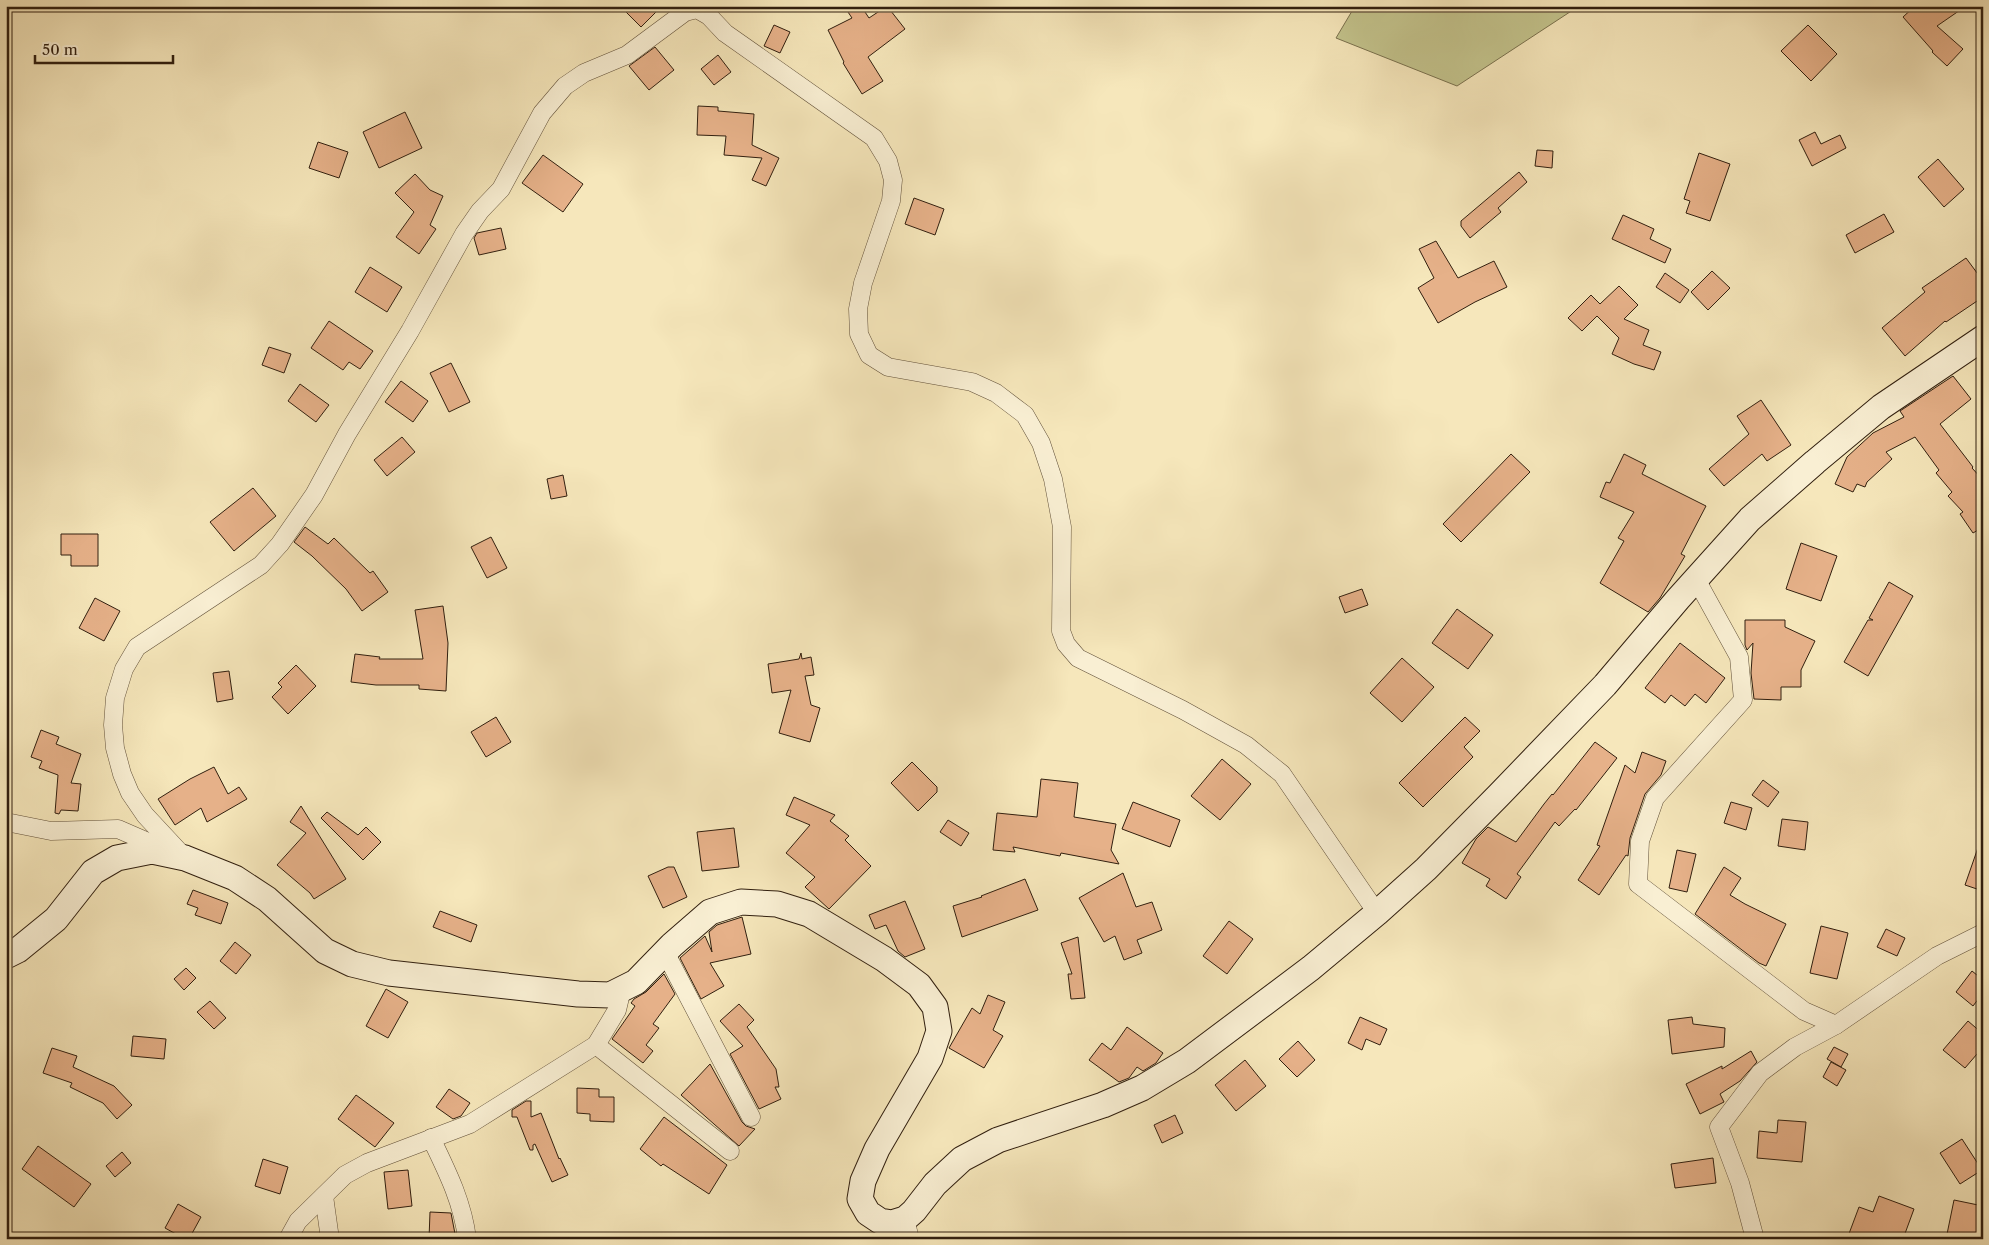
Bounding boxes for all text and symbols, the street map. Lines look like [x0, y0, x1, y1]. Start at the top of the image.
scale bar [35, 32, 172, 64]
text: 50 m [42, 40, 78, 59]

